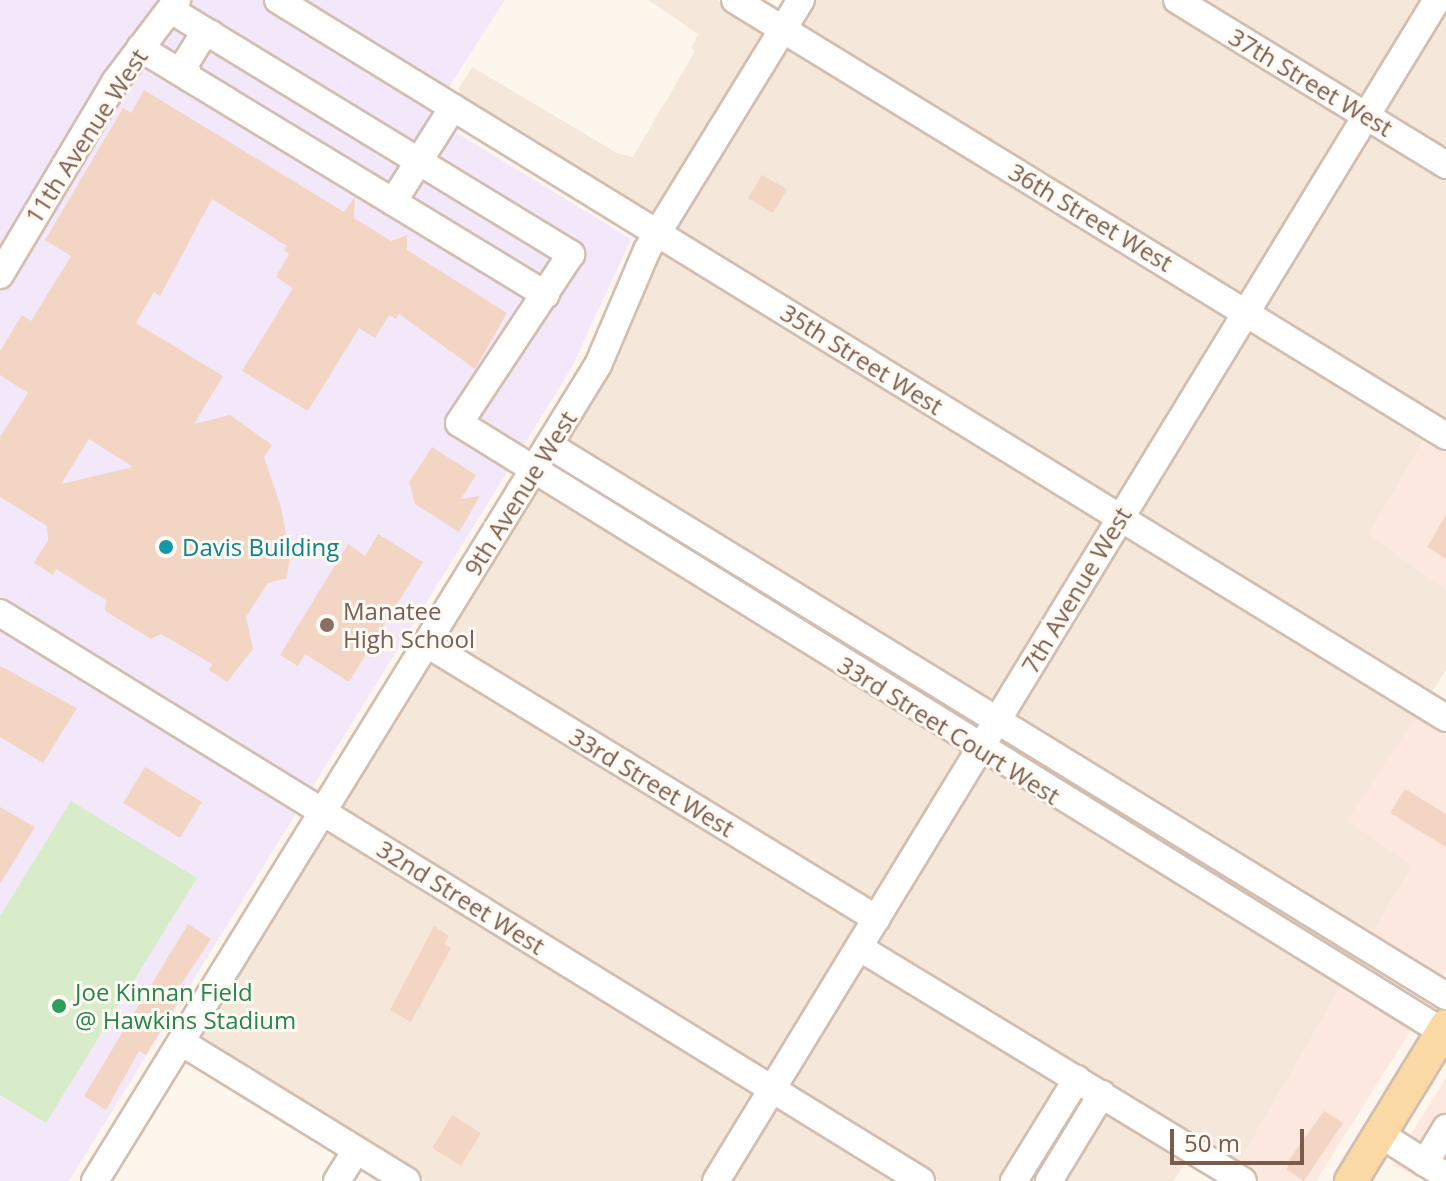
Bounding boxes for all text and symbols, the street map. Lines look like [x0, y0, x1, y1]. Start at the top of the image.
street label: 37th Street West [1224, 22, 1398, 142]
street label: 11th Avenue West [19, 43, 153, 229]
street label: 36th Street West [1004, 157, 1178, 277]
street label: 35th Street West [776, 298, 948, 420]
street label: 9th Avenue West [458, 405, 582, 581]
street label: 7th Avenue West [1015, 502, 1137, 678]
place label: Davis Building [182, 533, 339, 561]
marker: Davis Building [157, 538, 175, 556]
place label: Manatee High School [343, 597, 475, 653]
marker: Manatee High School [318, 616, 336, 634]
street label: 33rd Street Court West [833, 650, 1065, 810]
street label: 33rd Street West [564, 721, 740, 843]
street label: 32nd Street West [372, 834, 550, 960]
place label: Joe Kinnan Field @ Hawkins Stadium [75, 978, 296, 1034]
marker: Joe Kinnan Field @ Hawkins Stadium [50, 997, 68, 1015]
scale bar [1174, 1113, 1308, 1163]
text: 50 m [1184, 1126, 1240, 1159]

